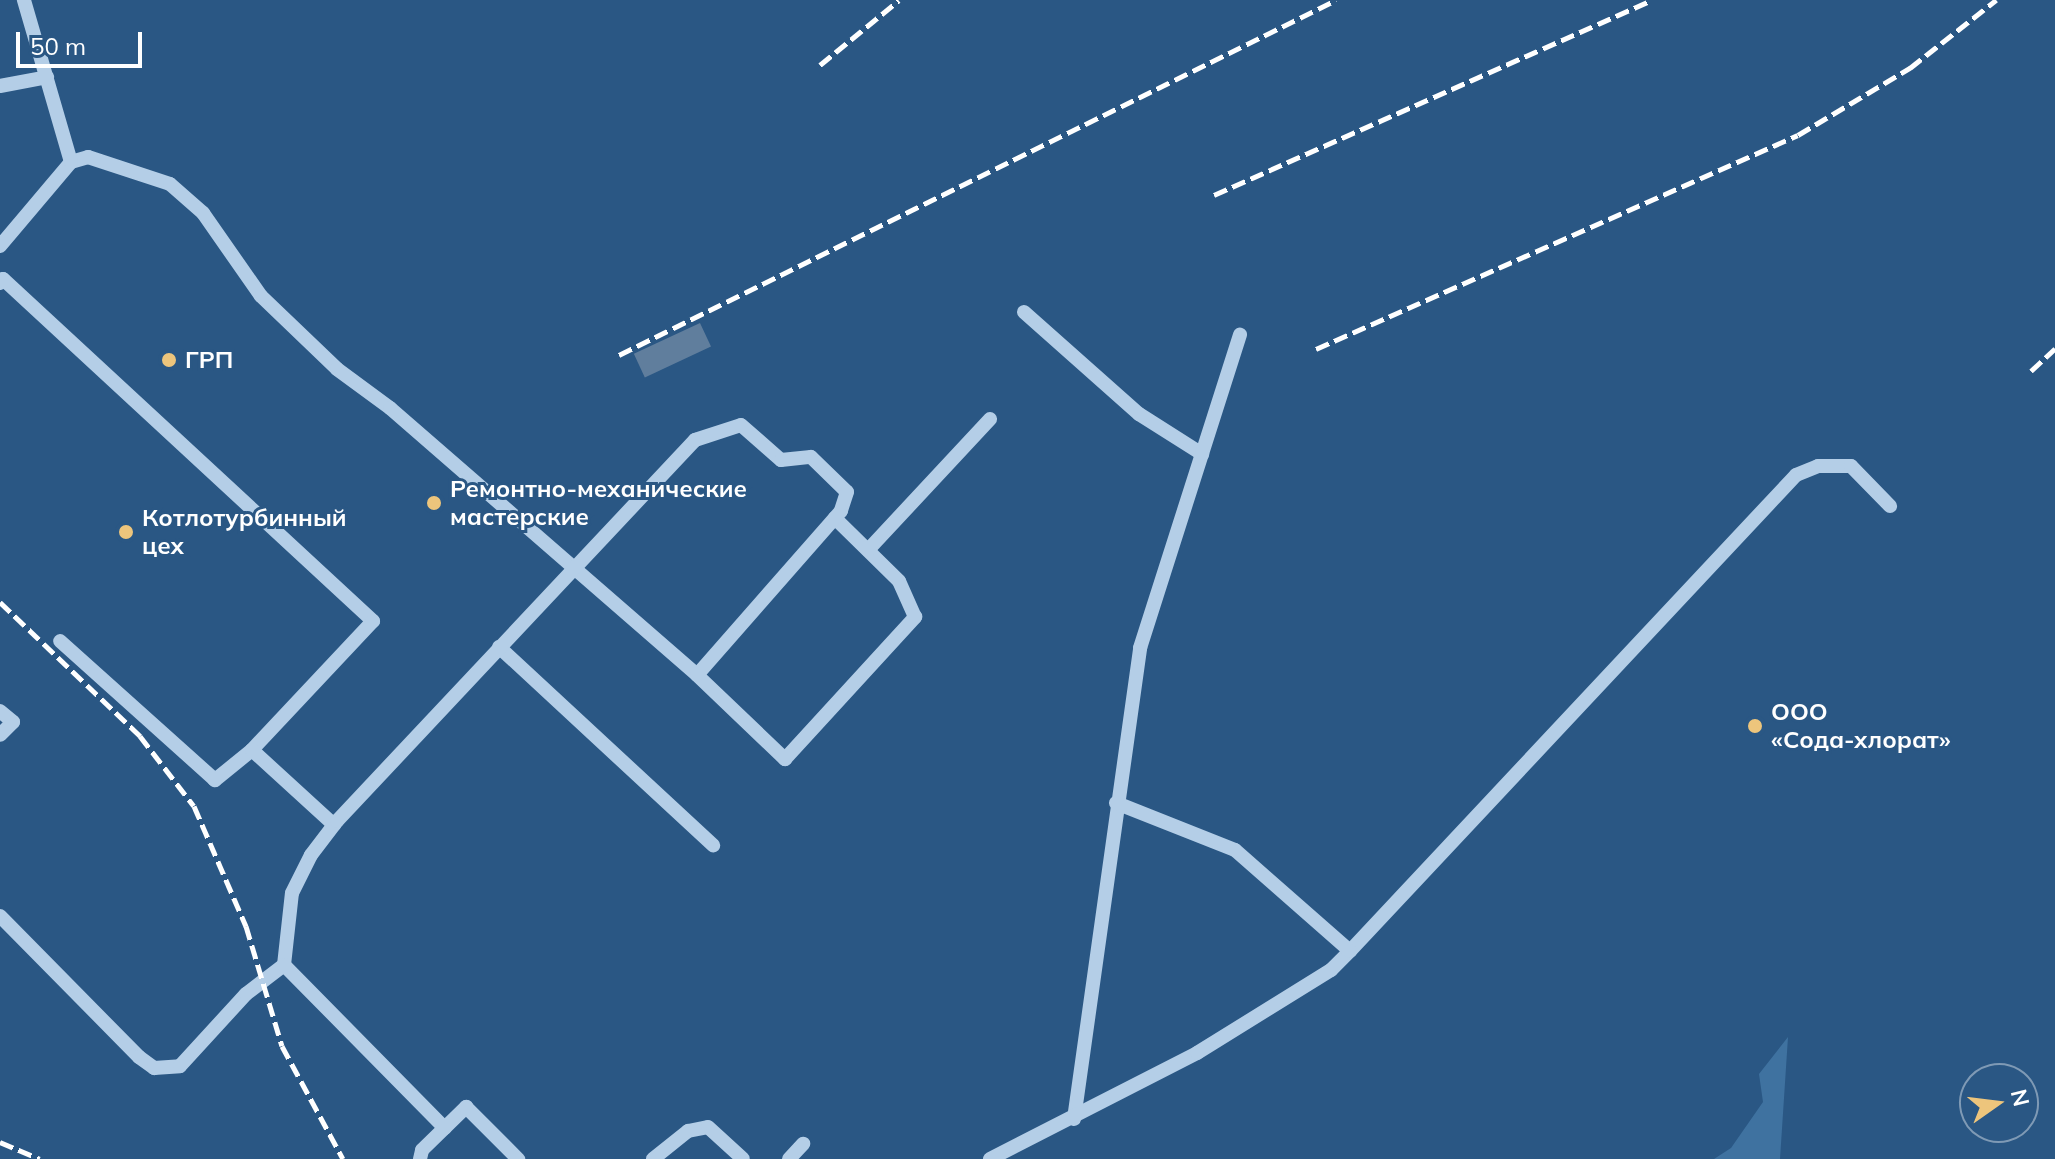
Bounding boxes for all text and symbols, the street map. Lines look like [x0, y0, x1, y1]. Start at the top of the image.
scale bar [20, 16, 146, 66]
text: 50 m [30, 31, 86, 61]
place label: ГРП [185, 346, 233, 374]
marker: ГРП [160, 351, 178, 369]
place label: Ремонтно-механические мастерские [450, 475, 747, 531]
marker: Ремонтно-механические мастерские [425, 494, 443, 512]
place label: Котлотурбинный цех [142, 504, 347, 560]
marker: Котлотурбинный цех [117, 523, 135, 541]
place label: ООО «Сода-хлорат» [1771, 698, 1951, 754]
marker: ООО «Сода-хлорат» [1746, 717, 1764, 735]
north arrow [1959, 1063, 2039, 1143]
text: N [2005, 1086, 2036, 1109]

